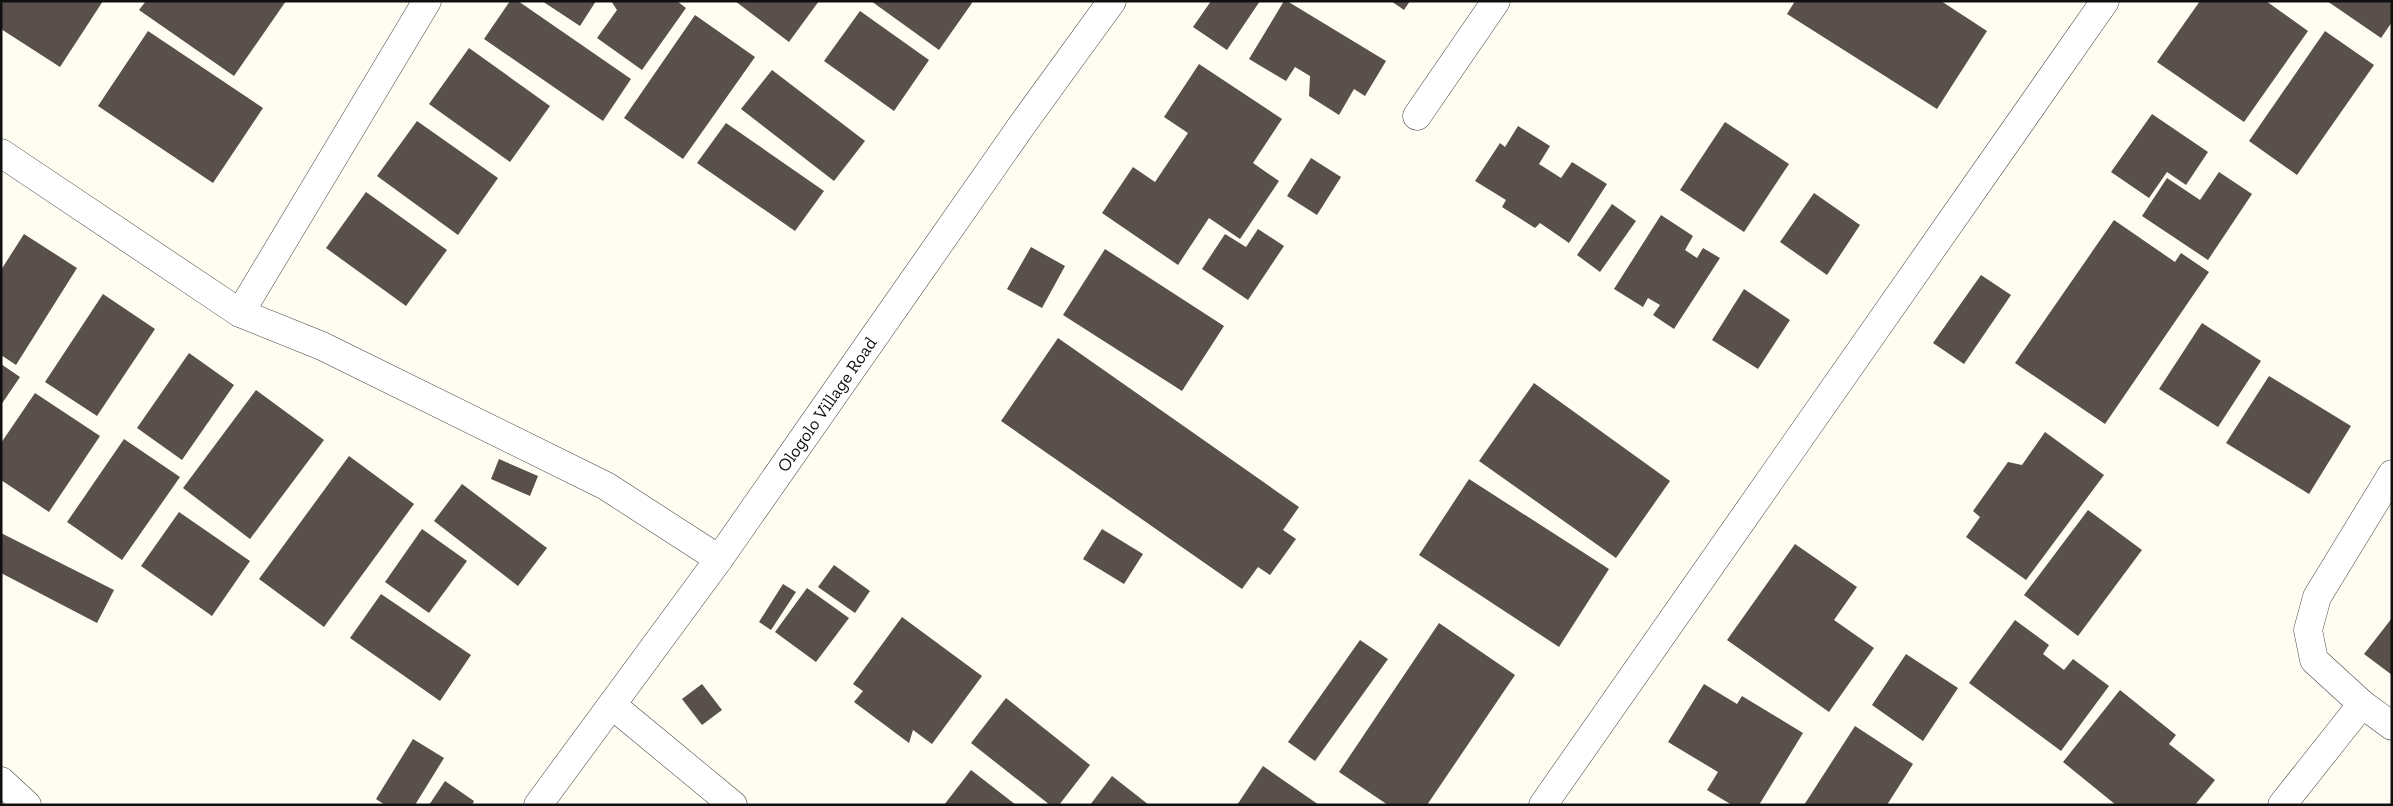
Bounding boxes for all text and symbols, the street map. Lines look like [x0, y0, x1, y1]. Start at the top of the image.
street label: Ologolo Village Road [772, 333, 882, 476]

